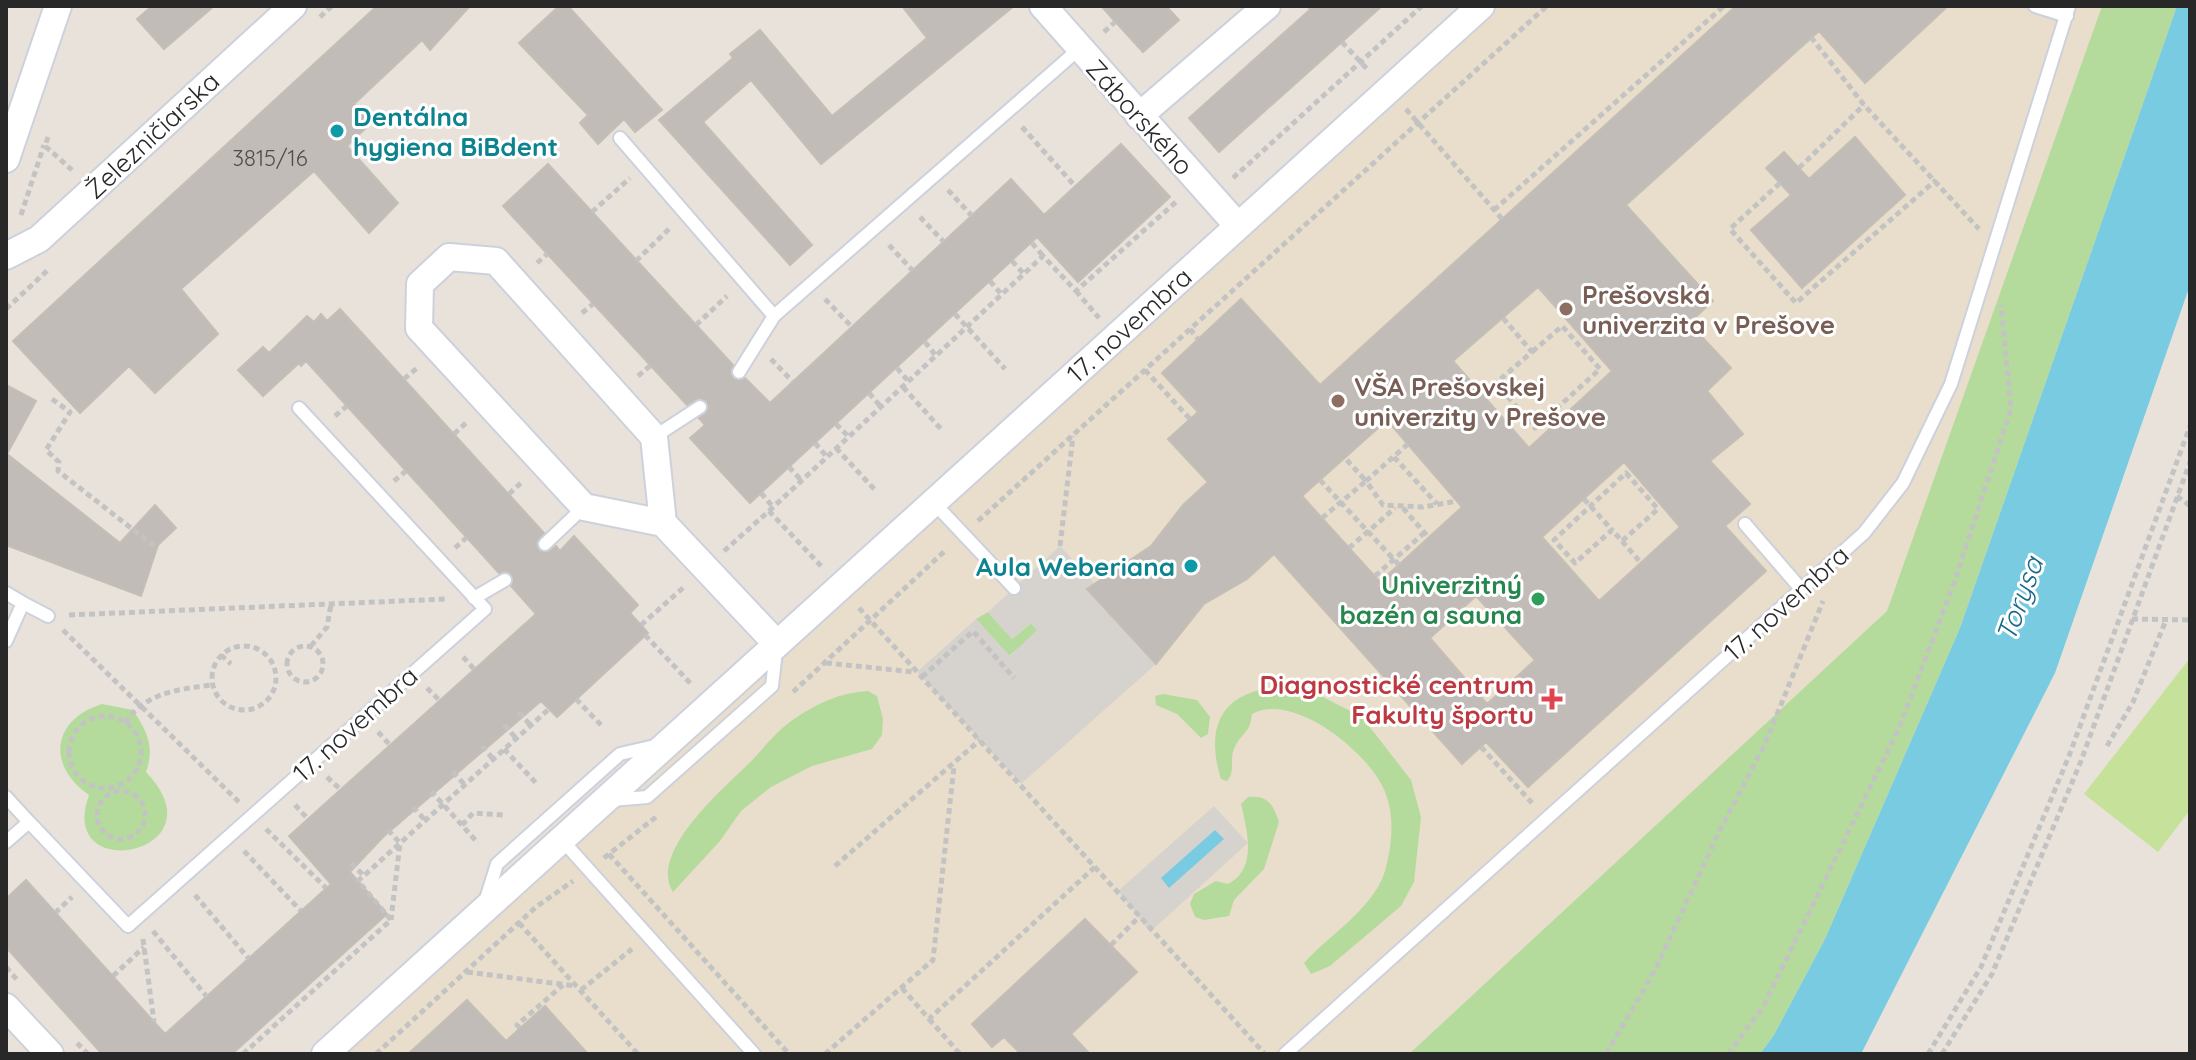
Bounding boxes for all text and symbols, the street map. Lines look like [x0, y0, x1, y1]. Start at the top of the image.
street label: Záborského [1079, 52, 1201, 182]
street label: Železničiarska [78, 64, 226, 206]
place label: Dentálna hygiena BiBdent [353, 100, 558, 163]
marker: Dentálna hygiena BiBdent [328, 122, 346, 140]
house number: 3815/16 [233, 144, 308, 172]
street label: 17. novembra [1060, 260, 1198, 390]
place label: Prešovská univerzita v Prešove [1582, 278, 1835, 341]
marker: Prešovská univerzita v Prešove [1557, 300, 1575, 318]
place label: VŠA Prešovskej univerzity v Prešove [1354, 370, 1606, 433]
marker: VŠA Prešovskej univerzity v Prešove [1329, 392, 1347, 410]
street label: 17. novembra [1717, 538, 1855, 668]
place label: Aula Weberiana [976, 550, 1175, 583]
water label: Torysa [1988, 550, 2051, 646]
marker: Aula Weberiana [1182, 557, 1200, 575]
place label: Univerzitný bazén a sauna [1339, 568, 1522, 631]
marker: Univerzitný bazén a sauna [1529, 590, 1547, 608]
street label: 17. novembra [286, 659, 424, 789]
place label: Diagnostické centrum Fakulty športu [1259, 668, 1534, 731]
marker: Diagnostické centrum Fakulty športu [1541, 688, 1563, 710]

